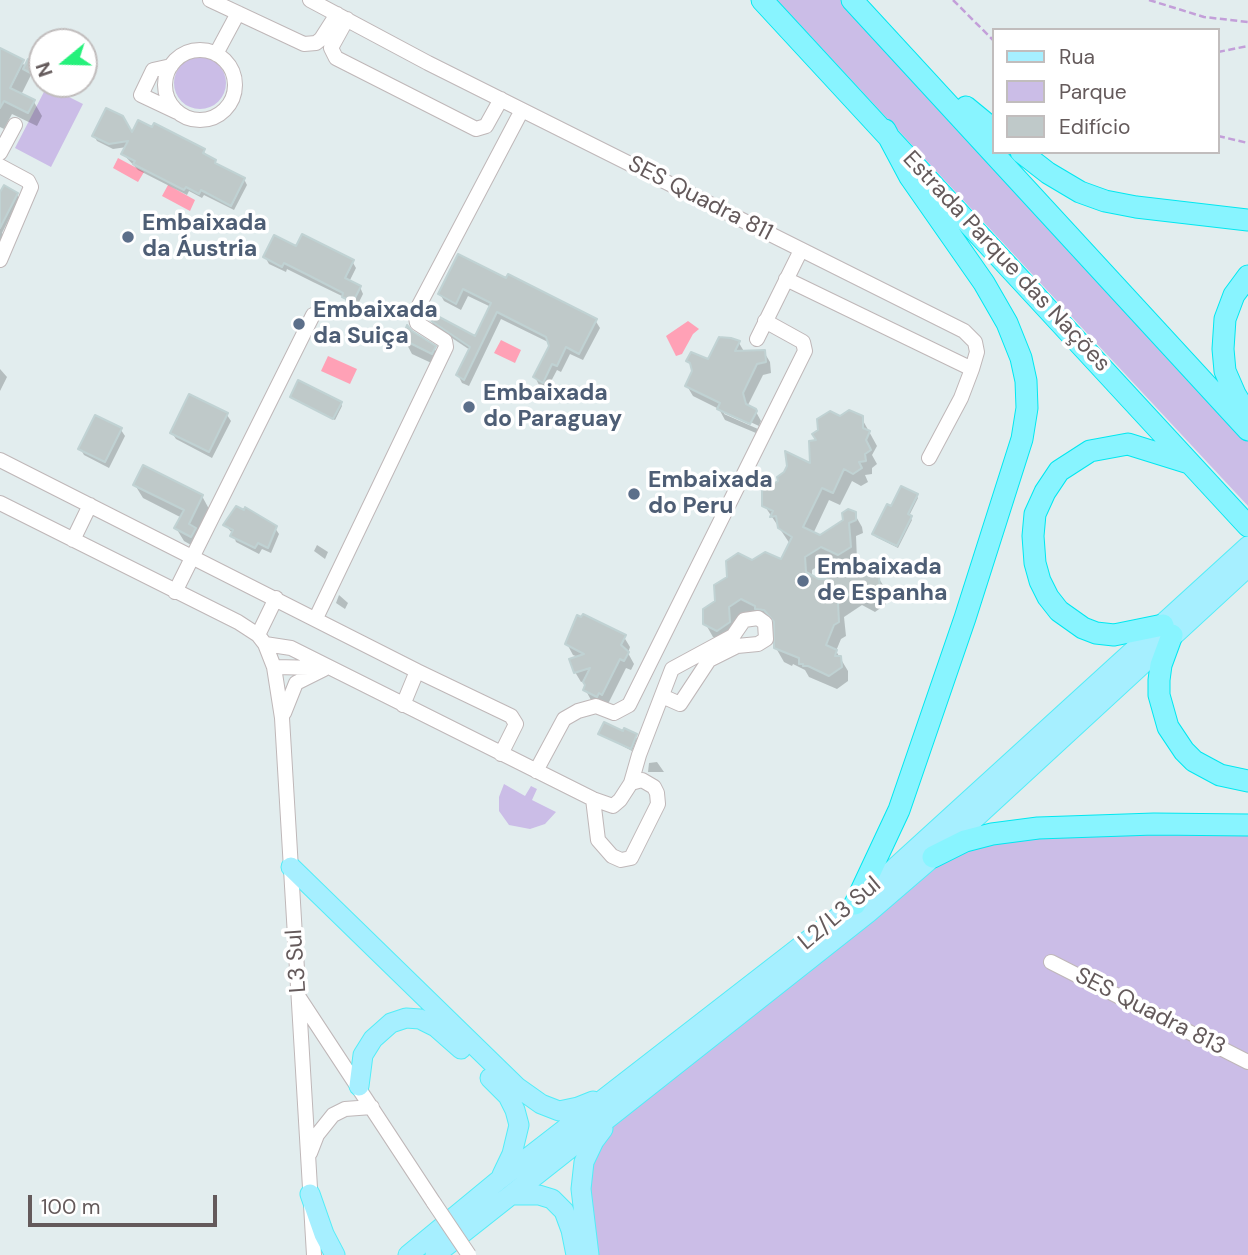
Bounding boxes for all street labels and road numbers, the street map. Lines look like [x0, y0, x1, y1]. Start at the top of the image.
street label: Estrada Parque das Nações [896, 146, 1116, 378]
street label: SES Quadra 811 [623, 151, 777, 247]
street label: L2/L3 Sul [793, 872, 887, 956]
street label: L3 Sul [281, 928, 313, 994]
street label: SES Quadra 813 [1070, 962, 1230, 1062]

